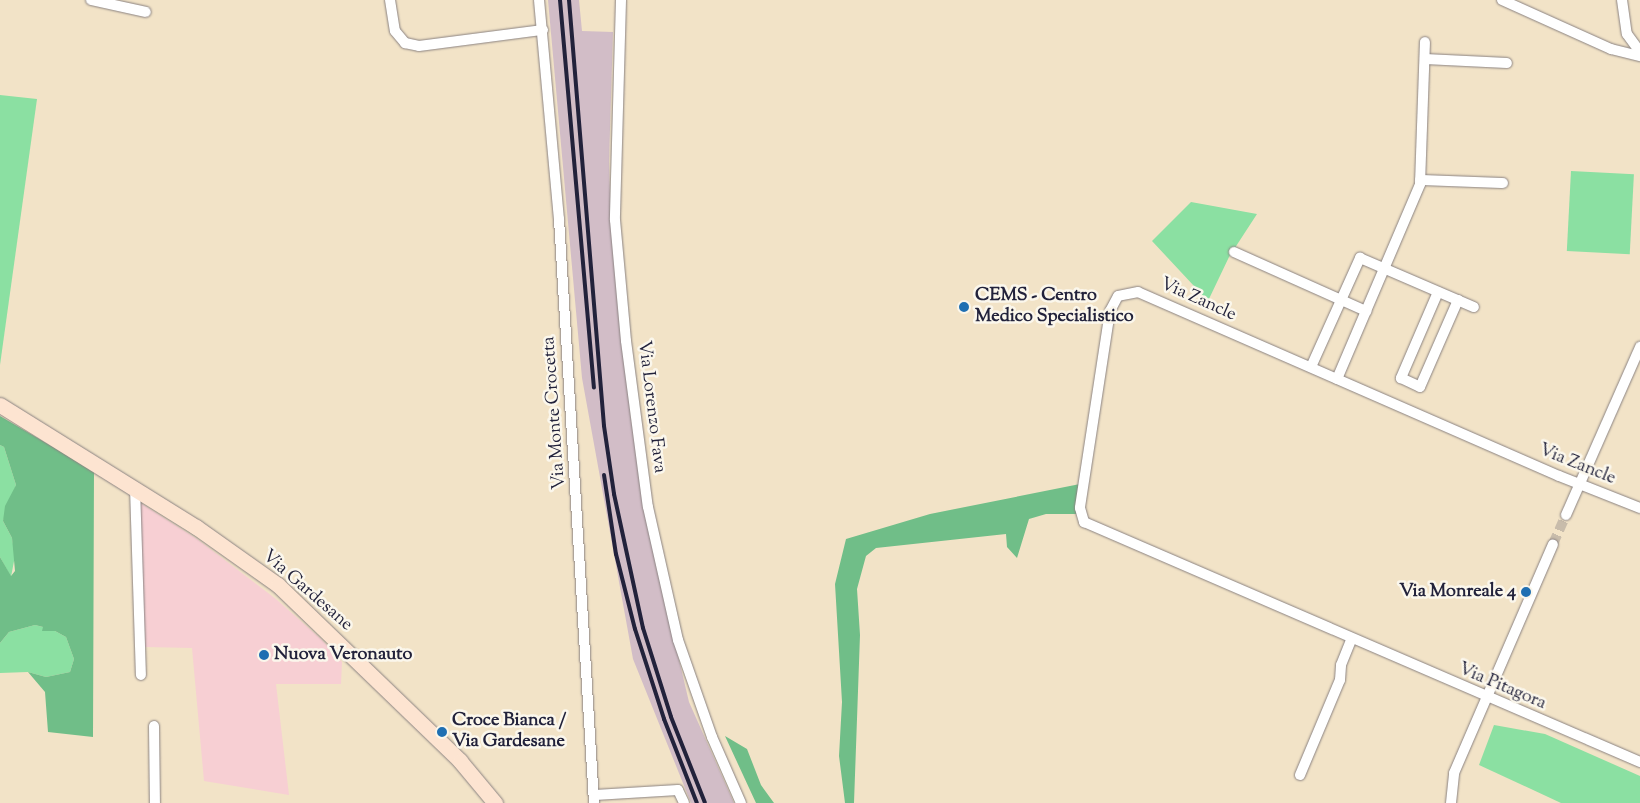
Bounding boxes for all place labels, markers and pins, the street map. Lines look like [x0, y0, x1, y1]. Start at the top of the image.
place label: CEMS - Centro Medico Specialistico [975, 286, 1134, 328]
marker: CEMS - Centro Medico Specialistico [957, 300, 971, 314]
place label: Via Monreale 4 [1399, 581, 1516, 603]
marker: Via Monreale 4 [1520, 586, 1532, 598]
place label: Nuova Veronauto [274, 644, 412, 666]
marker: Nuova Veronauto [258, 649, 270, 661]
place label: Croce Bianca / Via Gardesane [452, 711, 566, 754]
marker: Croce Bianca / Via Gardesane [436, 726, 448, 738]

